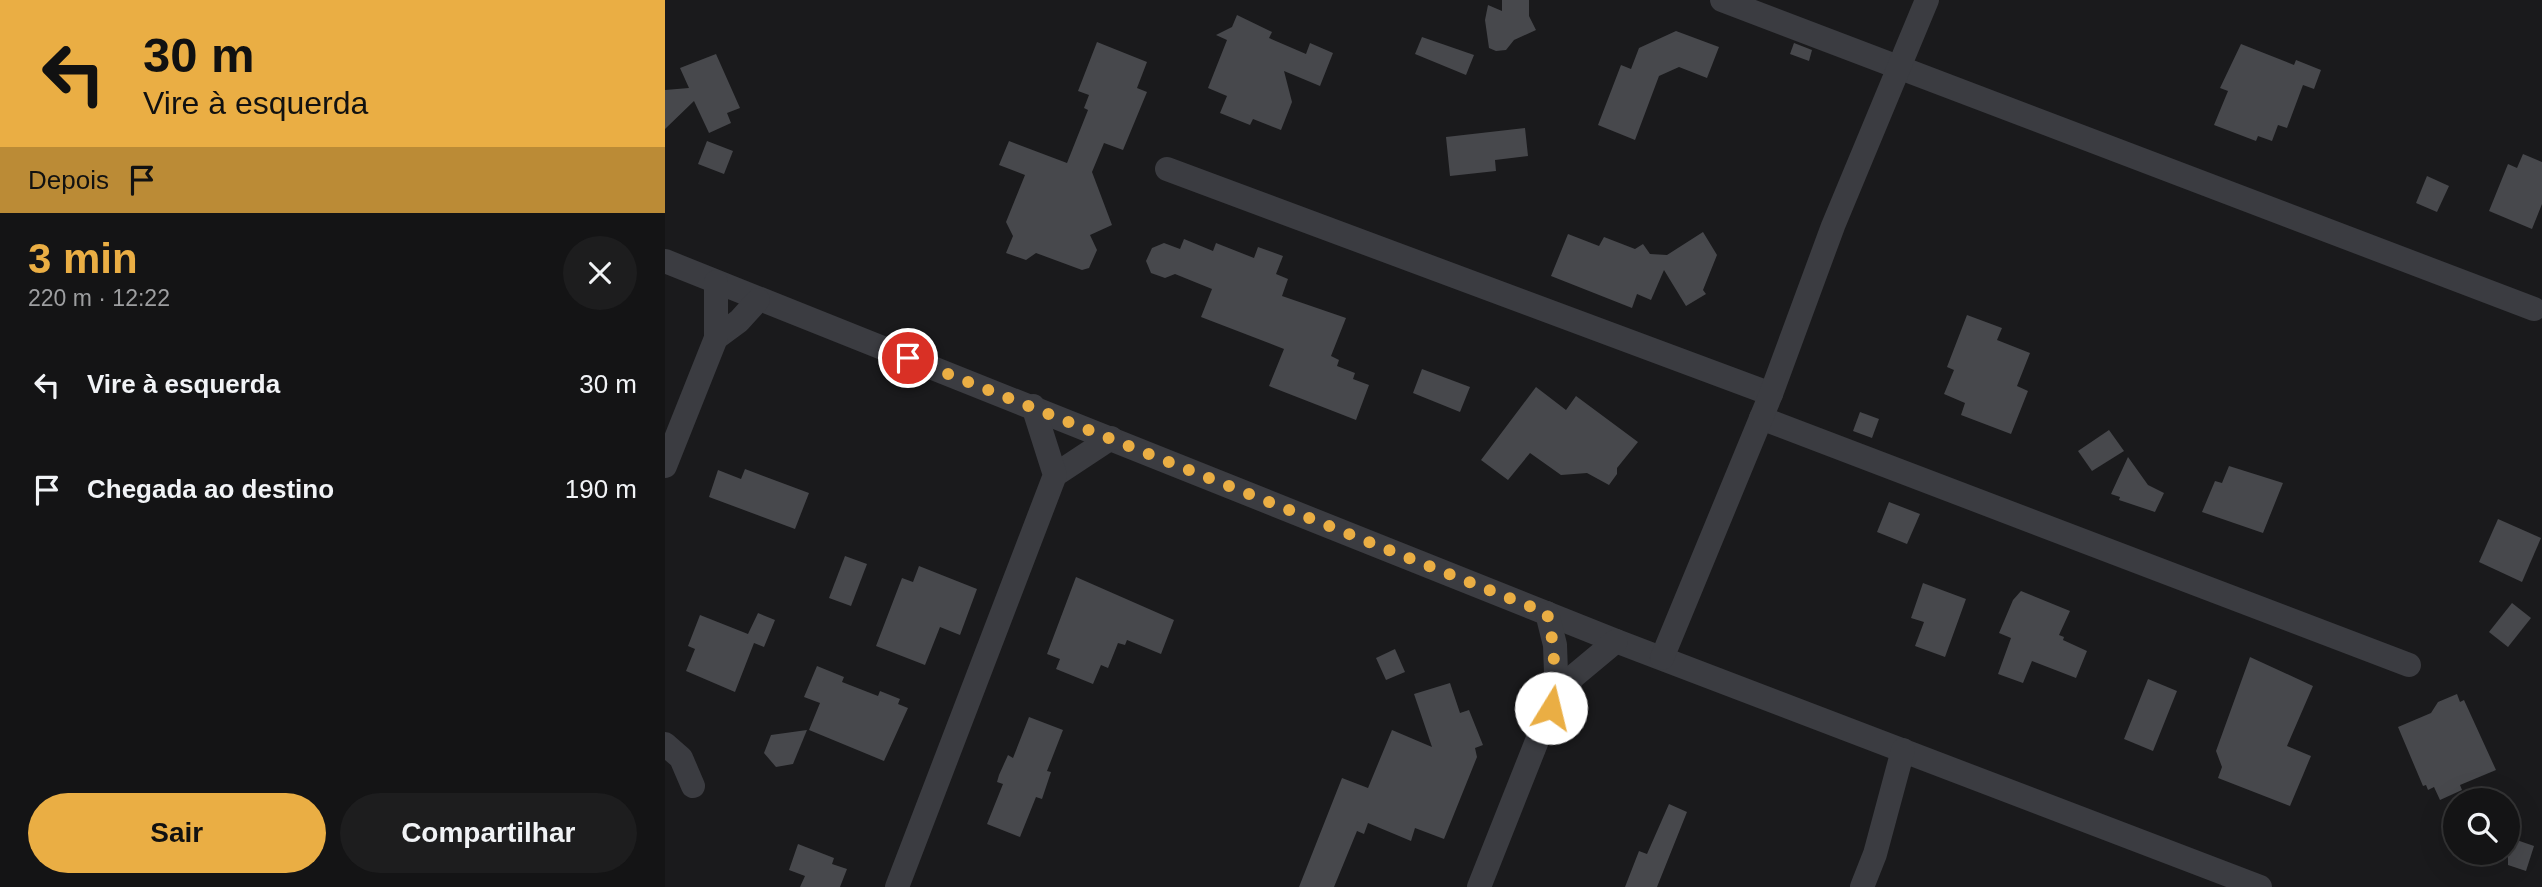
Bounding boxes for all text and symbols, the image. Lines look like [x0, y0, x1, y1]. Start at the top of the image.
icon: left [28, 28, 119, 119]
text: 30 m [143, 28, 255, 82]
text: Vire à esquerda [143, 85, 368, 121]
icon: arrive [123, 161, 161, 199]
text: Depois [28, 165, 109, 195]
text: 3 min [28, 235, 138, 282]
button: close [563, 236, 637, 310]
text: 220 m · 12:22 [28, 285, 170, 311]
pin [878, 328, 938, 388]
icon: arrive [889, 339, 927, 377]
icon: left [28, 366, 66, 404]
text: Vire à esquerda [87, 369, 280, 399]
text: 30 m [579, 369, 637, 399]
icon: arrive [28, 471, 66, 509]
text: Chegada ao destino [87, 474, 334, 504]
text: 190 m [565, 474, 637, 504]
position arrow [1514, 671, 1588, 745]
map controls [2443, 788, 2520, 865]
button: search [2443, 788, 2520, 865]
button: Sair [28, 793, 326, 873]
button: Compartilhar [340, 793, 637, 873]

